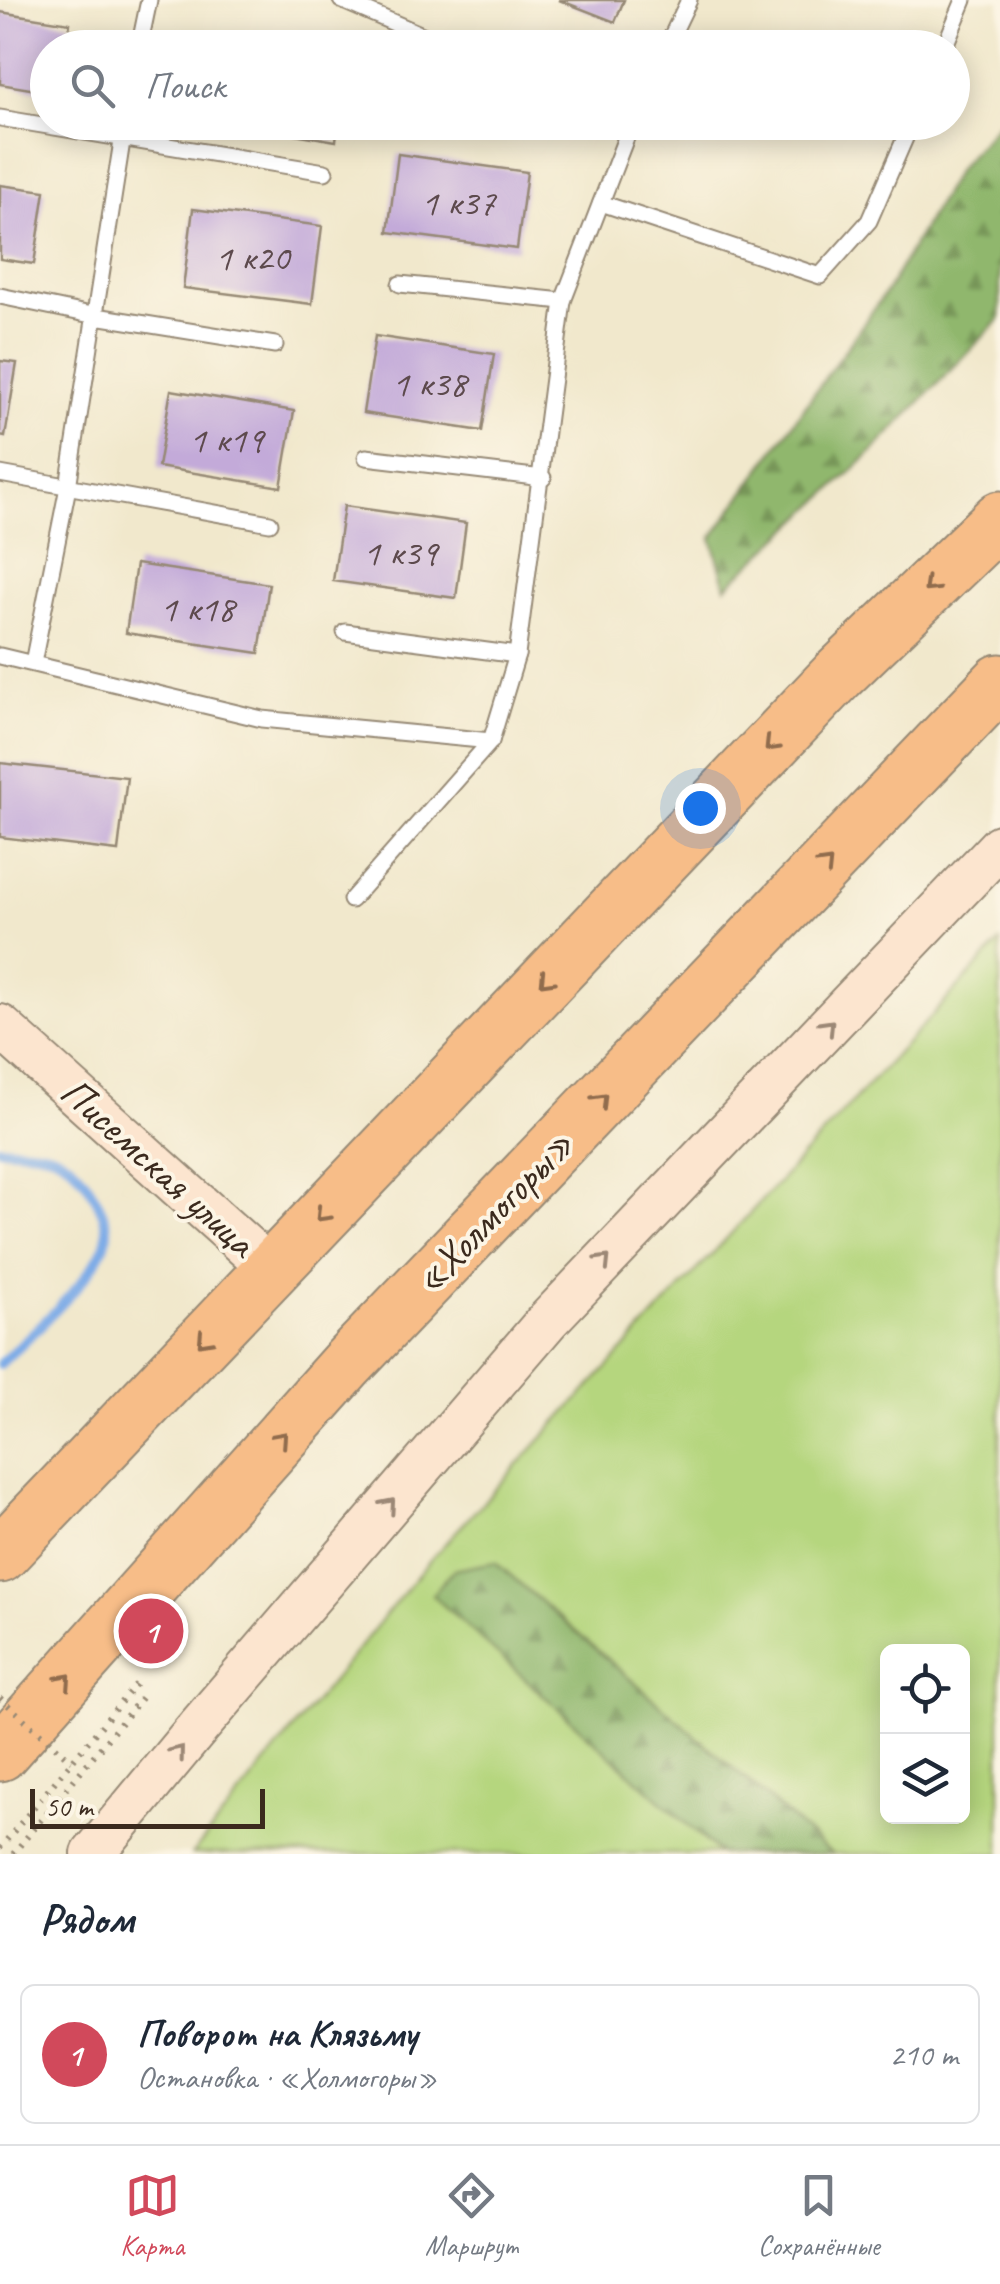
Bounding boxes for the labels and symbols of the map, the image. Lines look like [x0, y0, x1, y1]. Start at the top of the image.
house number: 1 к37 [421, 179, 497, 226]
house number: 1 к20 [215, 234, 292, 281]
house number: 1 к38 [392, 360, 470, 407]
house number: 1 к19 [189, 416, 266, 463]
house number: 1 к39 [363, 529, 440, 576]
one-way arrow [923, 574, 941, 592]
house number: 1 к18 [160, 585, 238, 632]
one-way arrow [765, 733, 783, 752]
your location [675, 783, 726, 834]
one-way arrow [814, 859, 832, 877]
one-way arrow [540, 969, 558, 987]
one-way arrow [816, 1019, 834, 1038]
street label: Писемская улица [49, 1065, 269, 1270]
one-way arrow [589, 1094, 607, 1112]
street label: «Холмогоры» [402, 1118, 586, 1306]
one-way arrow [316, 1204, 334, 1222]
one-way arrow [592, 1254, 610, 1273]
one-way arrow [198, 1328, 216, 1346]
one-way arrow [270, 1431, 288, 1450]
one-way arrow [377, 1498, 395, 1516]
pin: 1 [118, 1594, 184, 1668]
one-way arrow [53, 1673, 71, 1692]
one-way arrow [166, 1745, 184, 1763]
scale bar [30, 1784, 265, 1828]

